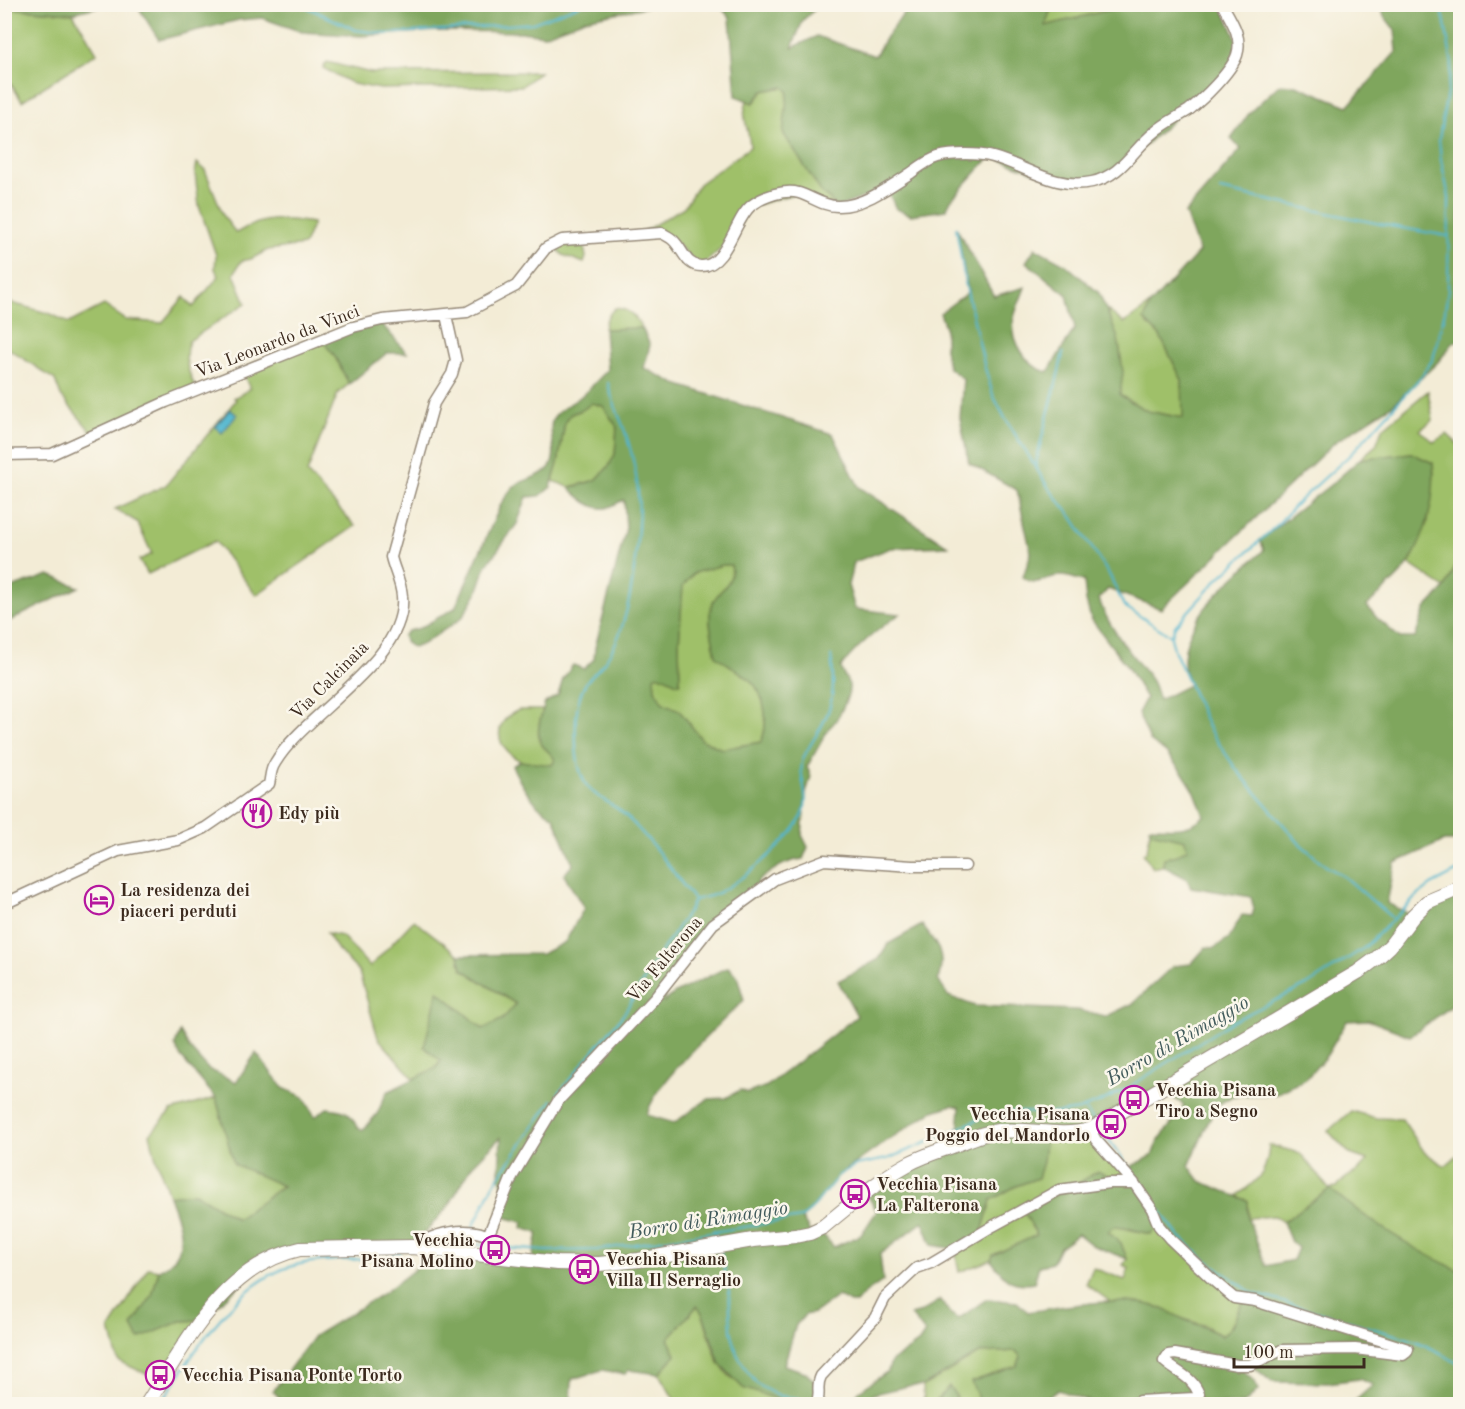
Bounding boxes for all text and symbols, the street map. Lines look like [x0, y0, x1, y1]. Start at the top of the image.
street label: Via Leonardo da Vinci [193, 302, 362, 382]
street label: Via Calcinaia [287, 638, 372, 723]
restaurant icon: Edy più [241, 797, 273, 829]
place label: Edy più [278, 805, 340, 823]
place label: La residenza dei piaceri perduti [120, 882, 250, 921]
hotel icon: La residenza dei piaceri perduti [83, 884, 115, 916]
street label: Via Falterona [624, 913, 706, 1006]
water label: Borro di Rimaggio [1102, 993, 1253, 1091]
place label: Vecchia Pisana Tiro a Segno [1155, 1082, 1276, 1121]
bus stop icon: Vecchia Pisana Tiro a Segno [1118, 1084, 1150, 1116]
place label: Vecchia Pisana Poggio del Mandorlo [925, 1106, 1090, 1145]
bus stop icon: Vecchia Pisana Poggio del Mandorlo [1095, 1108, 1127, 1140]
place label: Vecchia Pisana La Falterona [876, 1176, 997, 1215]
bus stop icon: Vecchia Pisana La Falterona [839, 1178, 871, 1210]
water label: Borro di Rimaggio [626, 1199, 789, 1244]
place label: Vecchia Pisana Molino [360, 1232, 474, 1271]
bus stop icon: Vecchia Pisana Molino [479, 1234, 511, 1266]
place label: Vecchia Pisana Villa Il Serraglio [605, 1251, 741, 1290]
bus stop icon: Vecchia Pisana Villa Il Serraglio [568, 1253, 600, 1285]
scale bar [1234, 1331, 1364, 1369]
text: 100 m [1243, 1344, 1294, 1362]
bus stop icon: Vecchia Pisana Ponte Torto [144, 1359, 176, 1391]
place label: Vecchia Pisana Ponte Torto [181, 1367, 402, 1385]

